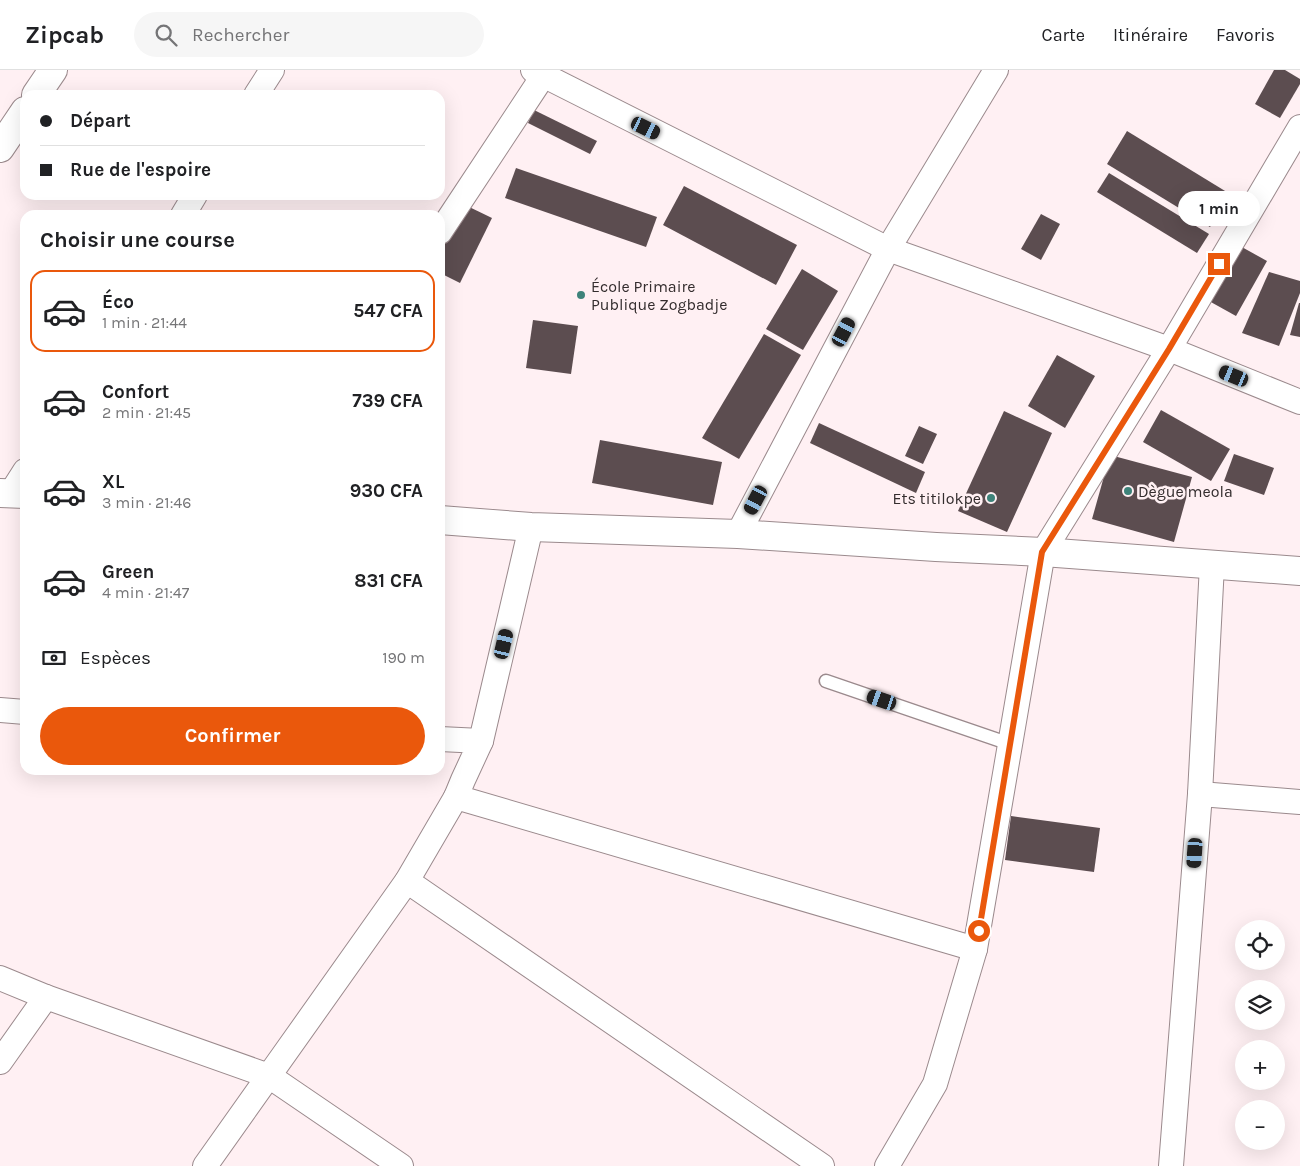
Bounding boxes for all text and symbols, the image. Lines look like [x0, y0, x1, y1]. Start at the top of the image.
search box [134, 12, 484, 57]
text: Zipcab [25, 21, 104, 49]
icon: search [152, 21, 180, 49]
text: Rechercher [192, 24, 289, 46]
text: Carte [1042, 24, 1085, 46]
text: Itinéraire [1113, 24, 1188, 46]
text: Favoris [1216, 24, 1275, 46]
text: Départ [70, 110, 131, 132]
car [629, 115, 662, 141]
text: Rue de l'espoire [70, 159, 211, 181]
callout: 1 min [1178, 191, 1260, 226]
text: 1 min [1199, 199, 1239, 218]
text: Choisir une course [40, 227, 235, 253]
route end [1208, 253, 1230, 275]
place label: École Primaire Publique Zogbadje [591, 277, 728, 314]
icon: car [42, 289, 87, 334]
marker: École Primaire Publique Zogbadje [575, 289, 587, 301]
text: Éco [102, 291, 134, 313]
text: 547 CFA [353, 300, 423, 322]
text: 1 min · 21:44 [102, 313, 187, 332]
car [830, 315, 857, 349]
car [1217, 363, 1250, 389]
icon: car [42, 379, 87, 424]
text: Confort [102, 381, 169, 403]
text: 739 CFA [352, 390, 423, 412]
text: 2 min · 21:45 [102, 403, 191, 422]
icon: car [42, 469, 87, 514]
text: XL [102, 471, 124, 493]
text: 930 CFA [350, 480, 423, 502]
place label: Dègue meola [1138, 482, 1233, 501]
car [742, 483, 769, 517]
marker: Dègue meola [1122, 485, 1134, 497]
place label: Ets titilokpe [892, 489, 981, 508]
marker: Ets titilokpe [985, 492, 997, 504]
text: 3 min · 21:46 [102, 493, 191, 512]
icon: car [42, 559, 87, 604]
text: Green [102, 561, 154, 583]
text: 831 CFA [354, 570, 423, 592]
text: 4 min · 21:47 [102, 583, 189, 602]
car [493, 628, 514, 660]
icon: cash [40, 644, 68, 672]
text: Espèces [80, 647, 151, 669]
text: 190 m [382, 648, 425, 667]
car [865, 688, 898, 712]
button: Confirmer [40, 707, 425, 765]
car [1186, 838, 1203, 868]
route start [968, 920, 990, 942]
map controls [1235, 920, 1285, 1150]
button: locate [1235, 920, 1285, 970]
button: layers [1235, 980, 1285, 1030]
button: + [1235, 1040, 1285, 1090]
button: − [1235, 1100, 1285, 1150]

